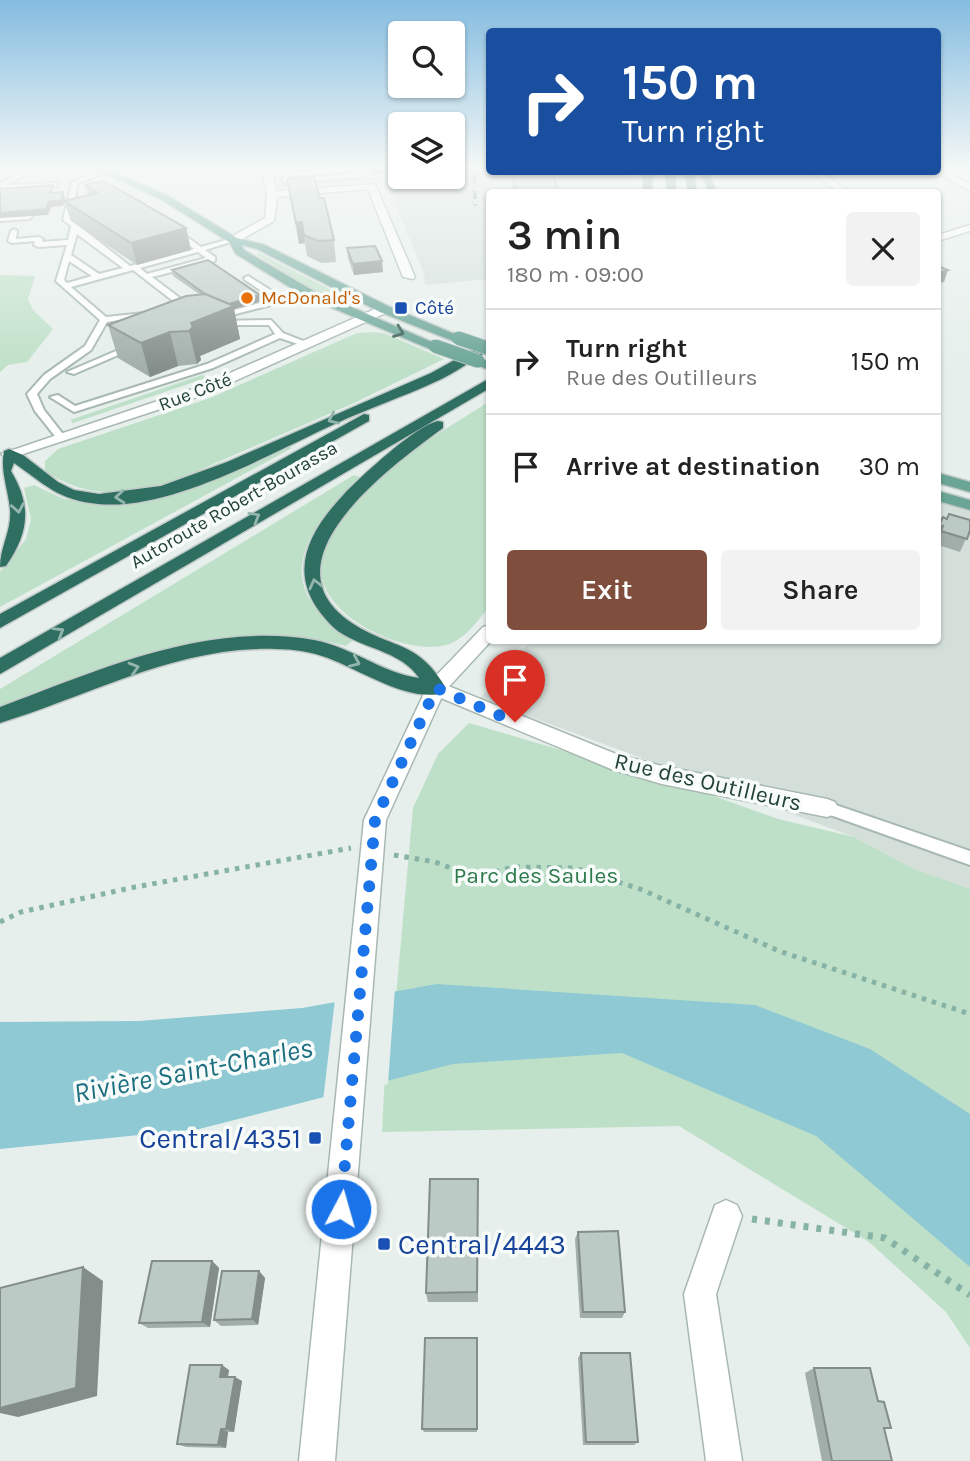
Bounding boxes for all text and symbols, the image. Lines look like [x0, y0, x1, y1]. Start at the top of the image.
map controls [388, 21, 465, 189]
button: search [388, 21, 465, 98]
text: 150 m [622, 54, 758, 111]
icon: right [507, 56, 598, 147]
button: layers [388, 112, 465, 189]
text: Turn right [622, 113, 764, 150]
text: 3 min [507, 210, 622, 260]
button: close [846, 212, 920, 286]
text: 180 m · 09:00 [507, 261, 644, 288]
place label: McDonald's [261, 287, 361, 309]
marker: McDonald's [239, 290, 255, 306]
place label: Côté [415, 297, 454, 319]
marker: Côté [393, 300, 409, 316]
one-way arrow [393, 324, 405, 338]
text: Turn right [566, 333, 687, 364]
icon: right [507, 343, 545, 381]
text: 150 m [851, 346, 920, 377]
text: Rue des Outilleurs [566, 364, 758, 391]
street label: Rue Côté [155, 368, 235, 416]
one-way arrow [327, 411, 340, 425]
street label: Autoroute Robert-Bourassa [127, 437, 341, 573]
icon: arrive [507, 448, 545, 486]
text: Arrive at destination [566, 451, 820, 482]
text: 30 m [859, 451, 920, 482]
one-way arrow [114, 489, 125, 504]
one-way arrow [10, 502, 25, 514]
one-way arrow [248, 512, 261, 525]
button: Exit [507, 550, 707, 630]
button: Share [721, 550, 920, 630]
one-way arrow [309, 578, 323, 590]
one-way arrow [51, 627, 64, 640]
pin [485, 650, 545, 722]
one-way arrow [348, 654, 361, 668]
icon: arrive [496, 661, 534, 699]
one-way arrow [128, 662, 140, 677]
street label: Rue des Outilleurs [612, 747, 804, 817]
park label: Parc des Saules [454, 862, 618, 889]
water label: Rivière Saint-Charles [71, 1031, 315, 1109]
place label: Central/4351 [139, 1122, 301, 1155]
marker: Central/4351 [307, 1130, 323, 1146]
position arrow [304, 1172, 378, 1246]
place label: Central/4443 [398, 1228, 566, 1261]
marker: Central/4443 [376, 1236, 392, 1252]

